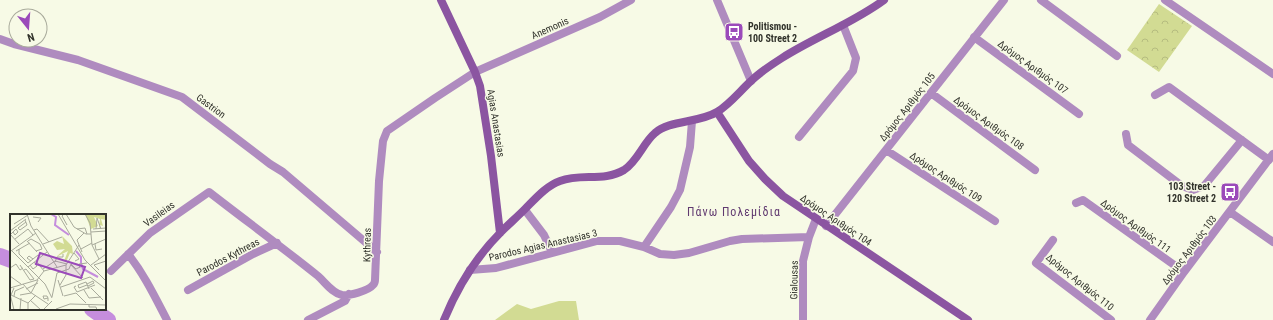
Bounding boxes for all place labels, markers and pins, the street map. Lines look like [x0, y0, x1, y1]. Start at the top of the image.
bus stop icon: Politismou - 100 Street 2 [723, 21, 745, 43]
place label: Politismou - 100 Street 2 [748, 21, 797, 44]
place label: 103 Street - 120 Street 2 [1167, 181, 1216, 204]
bus stop icon: 103 Street - 120 Street 2 [1219, 181, 1241, 203]

